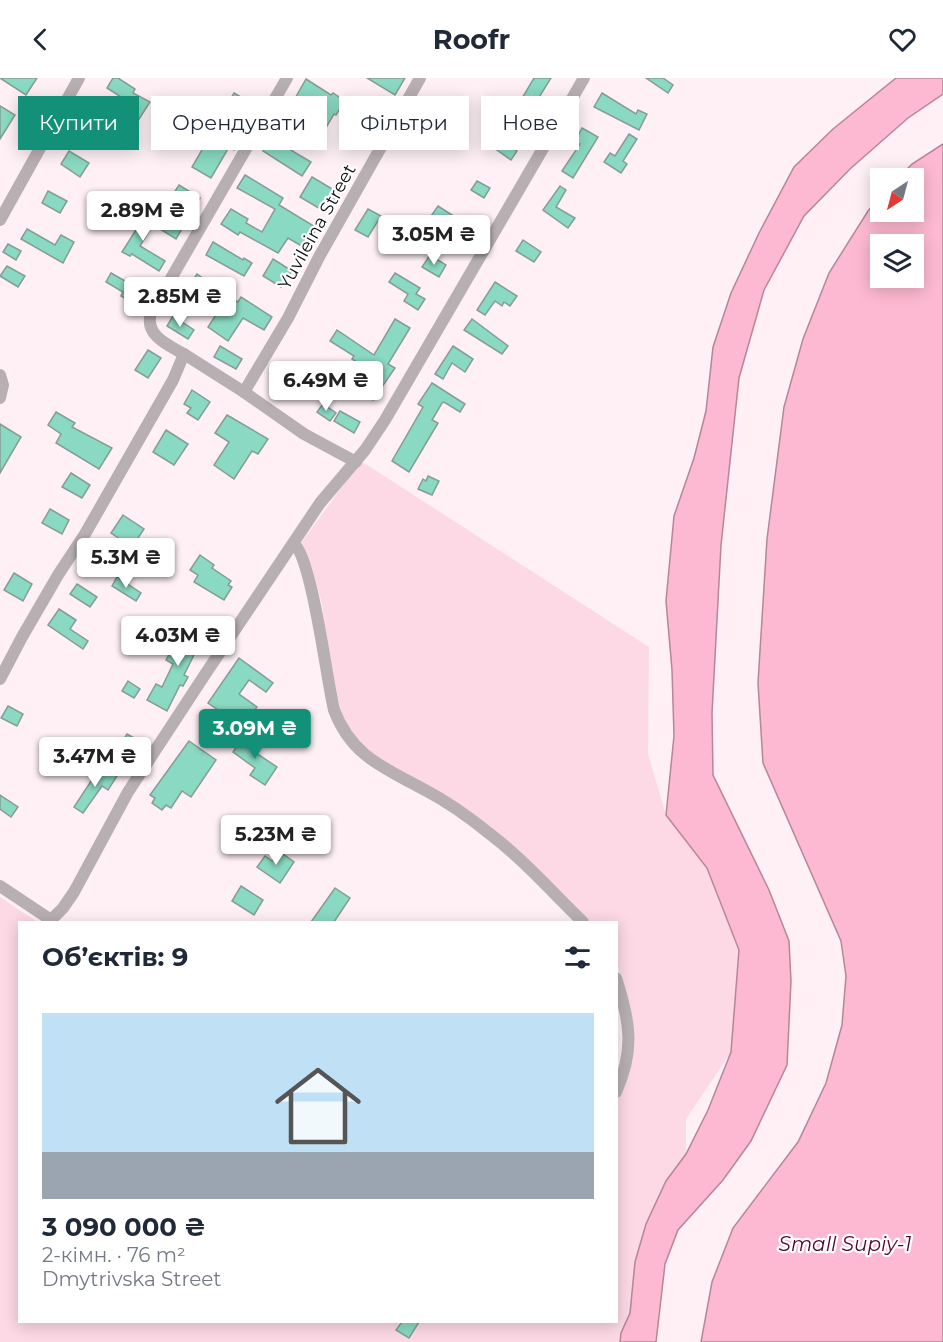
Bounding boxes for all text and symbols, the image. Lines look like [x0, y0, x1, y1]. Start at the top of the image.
icon: back [24, 23, 57, 56]
text: Roofr [433, 23, 510, 56]
icon: heart [886, 23, 919, 56]
chip: Купити [18, 96, 139, 150]
chip: Орендувати [151, 96, 327, 150]
chip: Фільтри [339, 96, 469, 150]
chip: Нове [481, 96, 579, 150]
street label: Yuvileina Street [273, 160, 361, 294]
north arrow [870, 168, 924, 222]
map controls [870, 168, 924, 288]
pin: 2.89M ₴ [88, 191, 198, 242]
text: 2.89M ₴ [101, 198, 185, 222]
pin: 3.05M ₴ [379, 215, 489, 266]
text: 3.05M ₴ [392, 222, 476, 246]
button: layers [870, 234, 924, 288]
pin: 2.85M ₴ [125, 277, 235, 328]
text: 2.85M ₴ [138, 284, 222, 308]
pin: 6.49M ₴ [271, 361, 381, 412]
text: 6.49M ₴ [283, 368, 369, 392]
pin: 5.3M ₴ [77, 538, 175, 589]
text: 5.3M ₴ [91, 545, 161, 569]
pin: 4.03M ₴ [123, 616, 233, 667]
text: 4.03M ₴ [135, 623, 221, 647]
pin: 3.09M ₴ [200, 709, 310, 760]
text: 3.09M ₴ [213, 716, 297, 740]
pin: 3.47M ₴ [40, 737, 150, 788]
text: 3.47M ₴ [53, 744, 137, 768]
pin: 5.23M ₴ [221, 815, 331, 866]
text: 5.23M ₴ [235, 822, 317, 846]
text: Об’єктів: 9 [42, 941, 188, 973]
icon: filters [561, 941, 594, 974]
icon: home [264, 1052, 372, 1160]
text: 3 090 000 ₴ [42, 1211, 206, 1243]
water label: Small Supiy-1 [779, 1232, 911, 1256]
text: 2-кімн. · 76 m² [42, 1243, 186, 1267]
text: Dmytrivska Street [42, 1267, 221, 1291]

